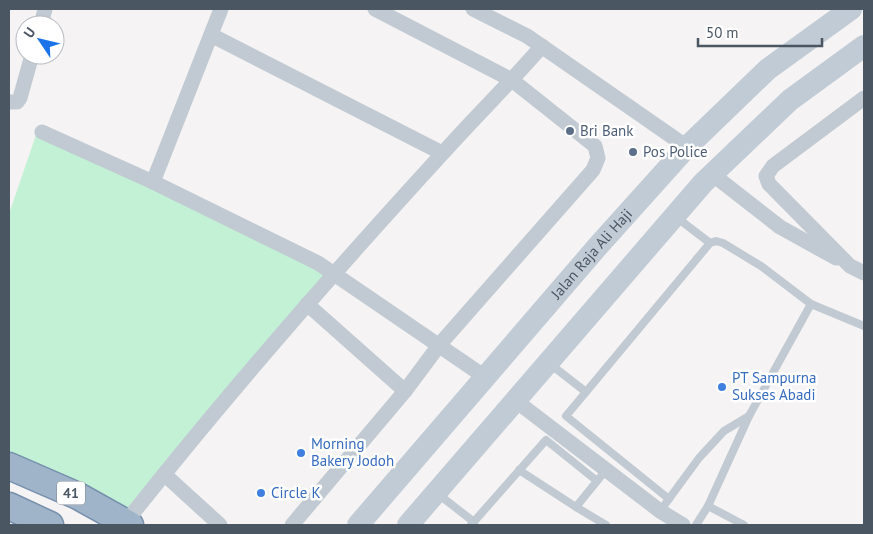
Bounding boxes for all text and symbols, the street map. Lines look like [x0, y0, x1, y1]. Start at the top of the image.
north arrow [15, 15, 65, 65]
scale bar [698, 15, 822, 47]
text: 50 m [706, 23, 739, 42]
text: U [19, 24, 39, 41]
place label: Bri Bank [580, 121, 634, 140]
marker: Bri Bank [564, 125, 576, 137]
place label: Pos Police [643, 142, 708, 161]
marker: Pos Police [627, 146, 639, 158]
street label: Jalan Raja Ali Haji [546, 204, 636, 303]
place label: PT Sampurna Sukses Abadi [732, 368, 816, 404]
marker: PT Sampurna Sukses Abadi [716, 381, 728, 393]
place label: Morning Bakery Jodoh [311, 434, 394, 470]
marker: Morning Bakery Jodoh [295, 447, 307, 459]
road number: 41 [57, 482, 85, 504]
place label: Circle K [271, 483, 321, 502]
marker: Circle K [255, 487, 267, 499]

